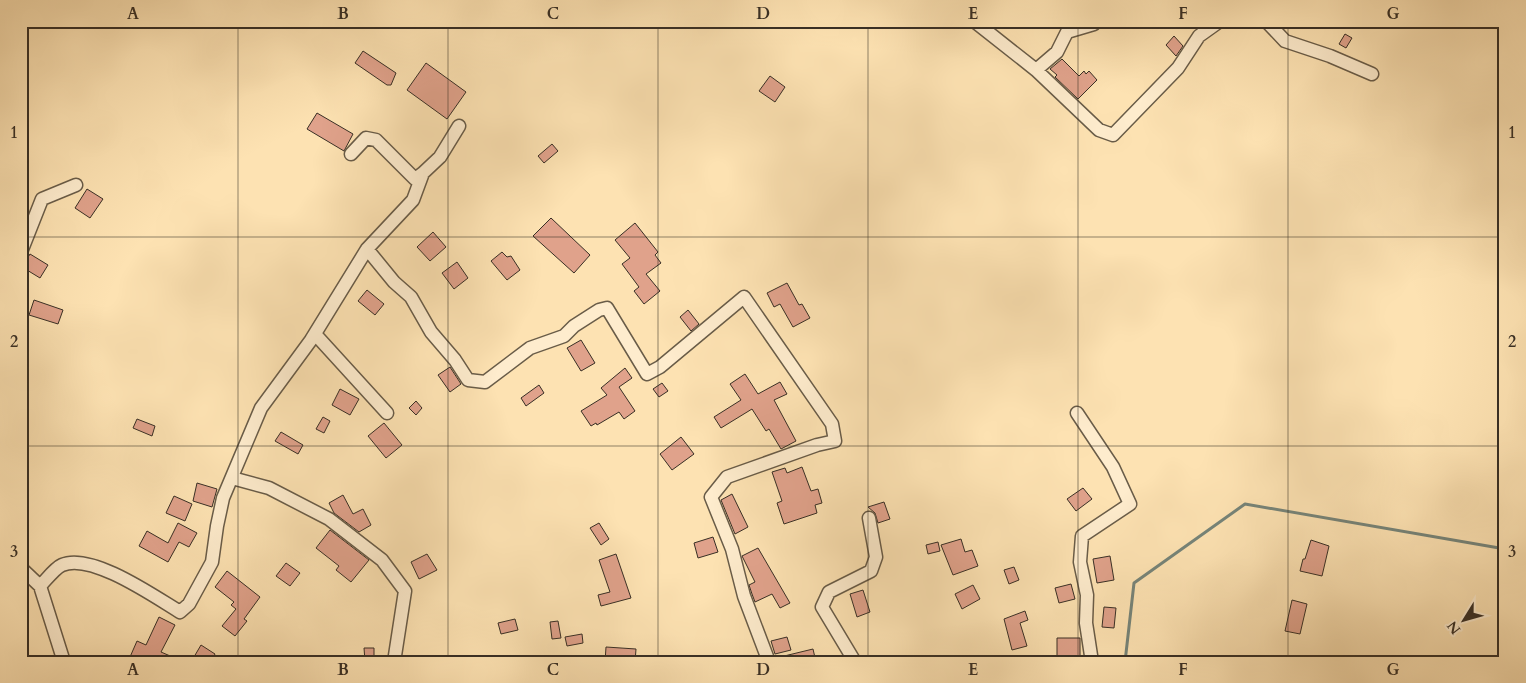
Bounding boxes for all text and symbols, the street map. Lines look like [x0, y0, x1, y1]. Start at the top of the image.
text: A [127, 3, 139, 25]
text: B [337, 3, 349, 25]
text: C [547, 3, 559, 25]
text: D [756, 3, 770, 25]
text: E [968, 3, 978, 25]
text: F [1178, 3, 1188, 25]
text: G [1386, 3, 1400, 25]
text: 1 [10, 122, 18, 144]
text: 1 [1508, 122, 1516, 144]
text: 2 [10, 331, 18, 353]
text: 2 [1508, 331, 1516, 353]
text: 3 [10, 541, 18, 563]
text: 3 [1508, 541, 1516, 563]
north arrow [1438, 596, 1488, 646]
text: N [1443, 617, 1465, 638]
text: A [127, 659, 139, 681]
text: B [337, 659, 349, 681]
text: C [547, 659, 559, 681]
text: D [756, 659, 770, 681]
text: E [968, 659, 978, 681]
text: F [1178, 659, 1188, 681]
text: G [1386, 659, 1400, 681]

